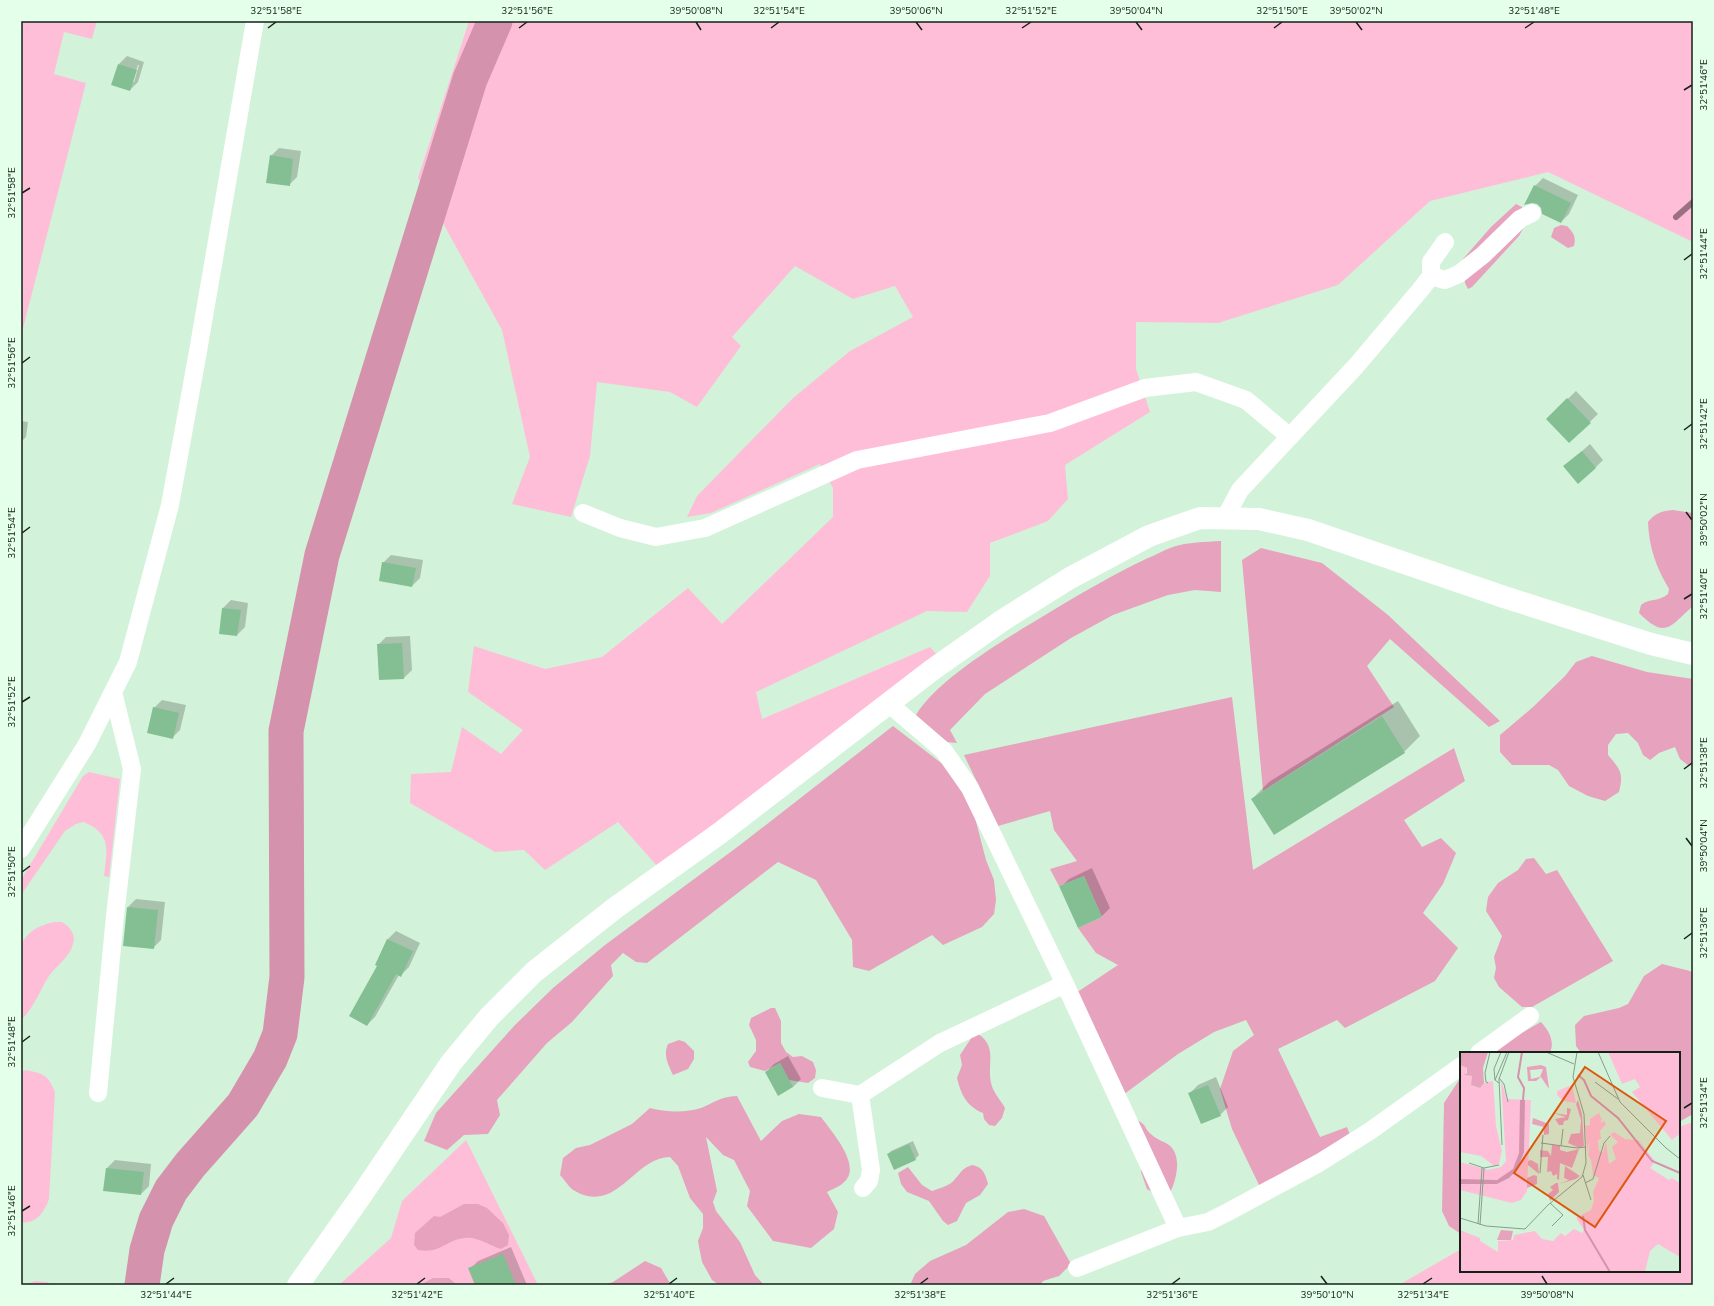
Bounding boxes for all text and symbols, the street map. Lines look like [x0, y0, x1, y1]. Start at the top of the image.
text: 32°51'58"E [250, 4, 302, 18]
text: 32°51'56"E [501, 4, 553, 18]
text: 39°50'08"N [669, 4, 723, 18]
text: 32°51'54"E [753, 4, 805, 18]
text: 39°50'06"N [889, 4, 943, 18]
text: 32°51'52"E [1005, 4, 1057, 18]
text: 39°50'04"N [1109, 4, 1163, 18]
text: 32°51'50"E [1256, 4, 1308, 18]
text: 39°50'02"N [1329, 4, 1383, 18]
text: 32°51'48"E [1508, 4, 1560, 18]
text: 32°51'46"E [1697, 59, 1711, 111]
text: 32°51'58"E [5, 167, 19, 219]
text: 32°51'44"E [1697, 228, 1711, 280]
text: 32°51'56"E [5, 337, 19, 389]
text: 32°51'42"E [1697, 398, 1711, 450]
text: 39°50'02"N [1697, 493, 1711, 547]
text: 32°51'54"E [5, 507, 19, 559]
text: 32°51'40"E [1697, 568, 1711, 620]
text: 32°51'52"E [5, 676, 19, 728]
text: 32°51'38"E [1697, 737, 1711, 789]
text: 39°50'04"N [1697, 819, 1711, 873]
text: 32°51'50"E [5, 846, 19, 898]
text: 32°51'36"E [1697, 907, 1711, 959]
text: 32°51'48"E [5, 1016, 19, 1068]
inset map [1460, 1052, 1680, 1272]
text: 32°51'34"E [1697, 1077, 1711, 1129]
text: 32°51'46"E [5, 1185, 19, 1237]
text: 32°51'44"E [140, 1288, 192, 1302]
text: 32°51'42"E [391, 1288, 443, 1302]
text: 32°51'40"E [643, 1288, 695, 1302]
text: 32°51'38"E [894, 1288, 946, 1302]
text: 32°51'36"E [1146, 1288, 1198, 1302]
text: 39°50'10"N [1300, 1288, 1354, 1302]
text: 32°51'34"E [1397, 1288, 1449, 1302]
text: 39°50'08"N [1520, 1288, 1574, 1302]

